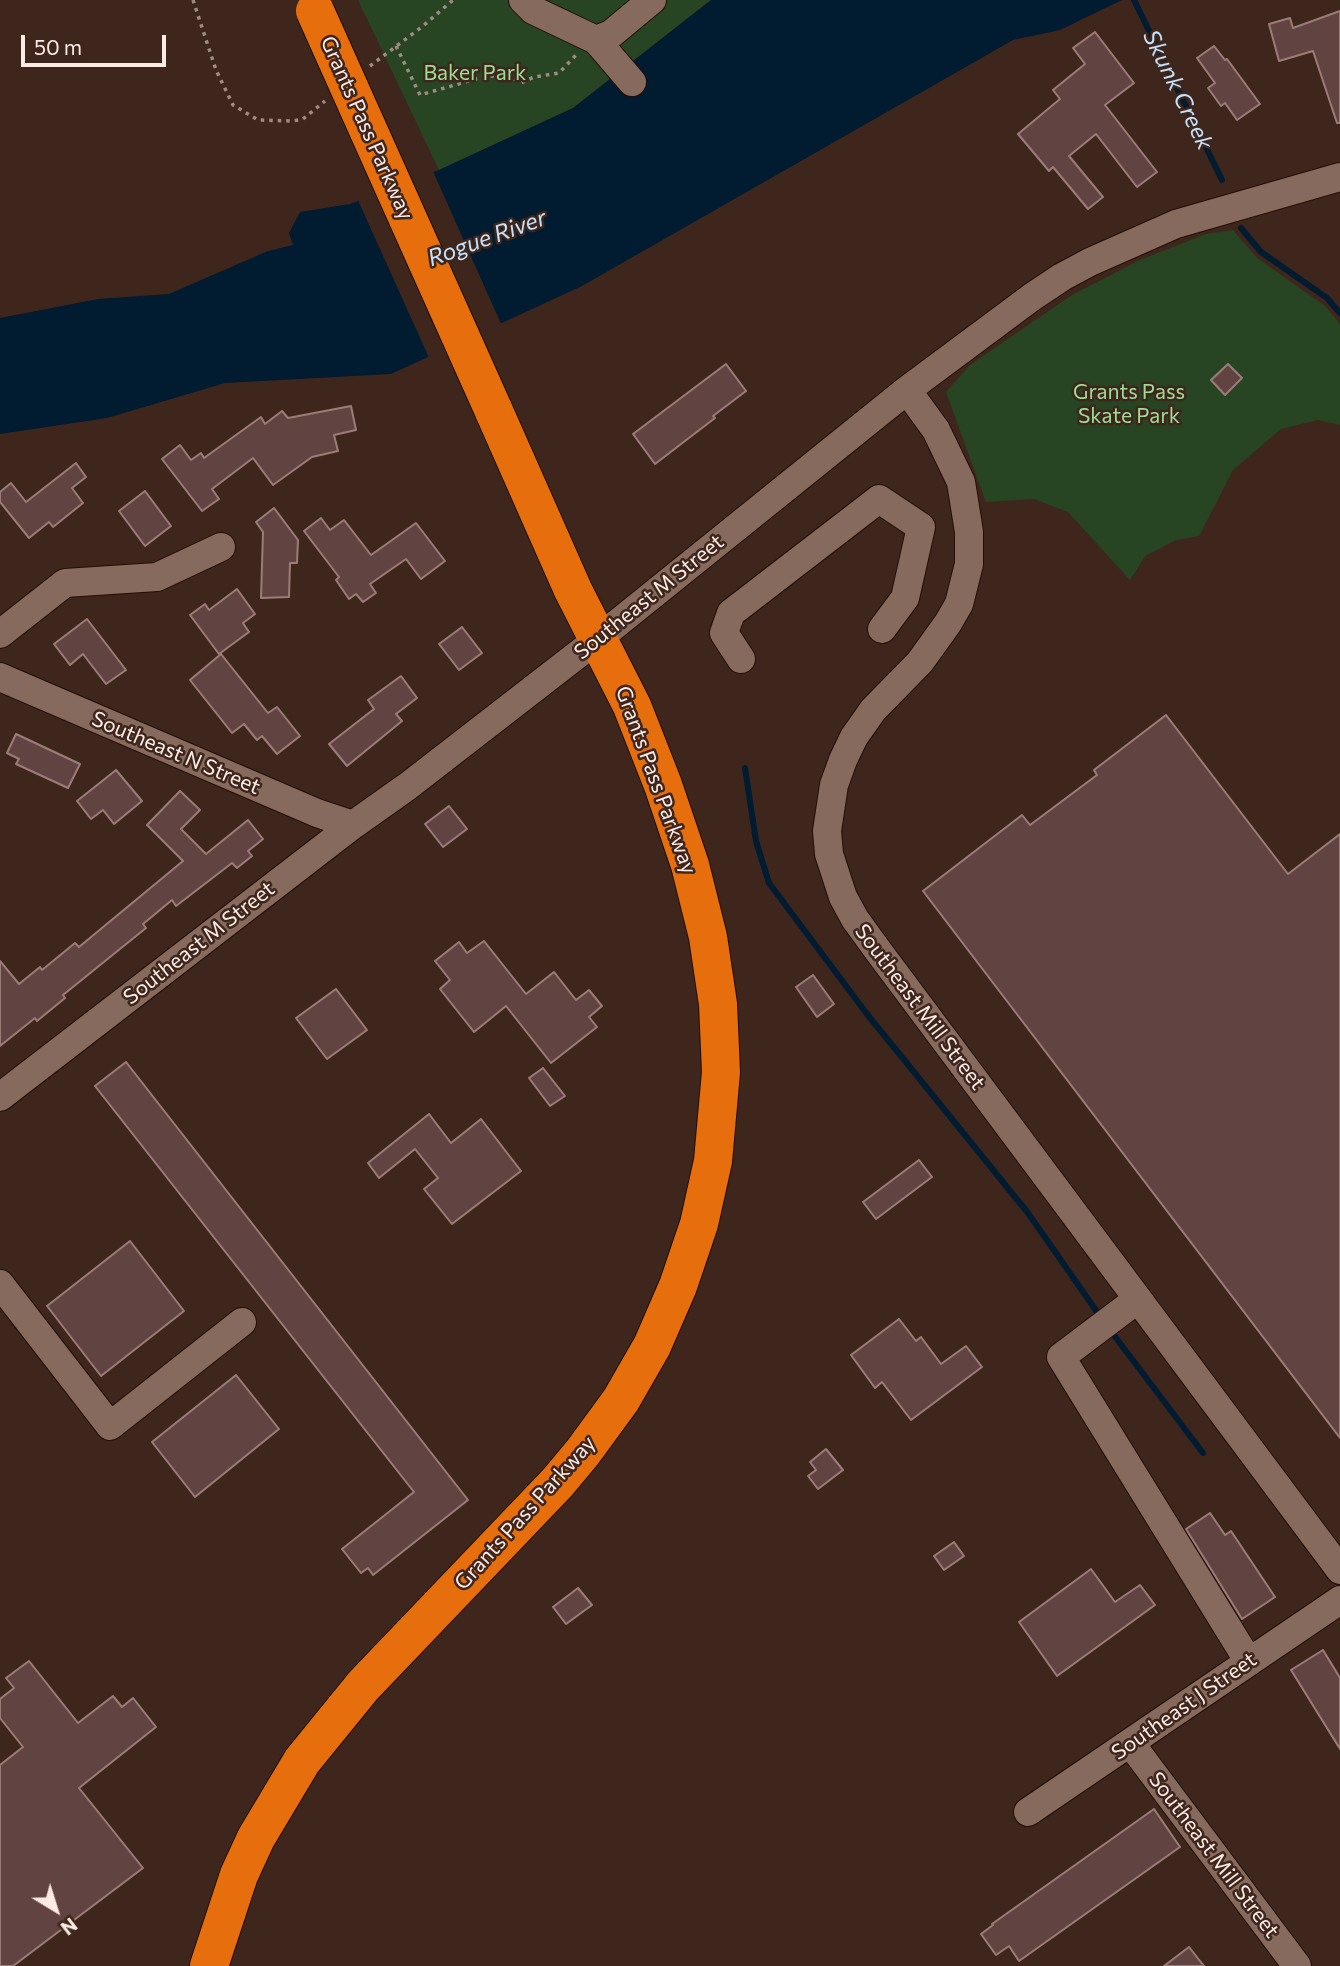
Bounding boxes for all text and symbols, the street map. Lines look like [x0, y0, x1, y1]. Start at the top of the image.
scale bar [24, 21, 170, 65]
water label: Skunk Creek [1137, 25, 1219, 155]
street label: Grants Pass Parkway [315, 32, 419, 224]
text: 50 m [34, 34, 82, 59]
park label: Baker Park [424, 60, 526, 86]
water label: Rogue River [424, 204, 550, 272]
park label: Grants Pass Skate Park [1073, 379, 1185, 429]
street label: Southeast M Street [569, 529, 729, 665]
street label: Grants Pass Parkway [610, 683, 702, 877]
street label: Southeast N Street [88, 706, 264, 800]
street label: Southeast M Street [118, 876, 280, 1010]
street label: Southeast Mill Street [849, 919, 991, 1095]
street label: Grants Pass Parkway [449, 1431, 601, 1595]
street label: Southeast J Street [1107, 1647, 1261, 1765]
street label: Southeast Mill Street [1143, 1767, 1285, 1943]
north arrow [21, 1875, 91, 1945]
text: N [57, 1913, 82, 1940]

